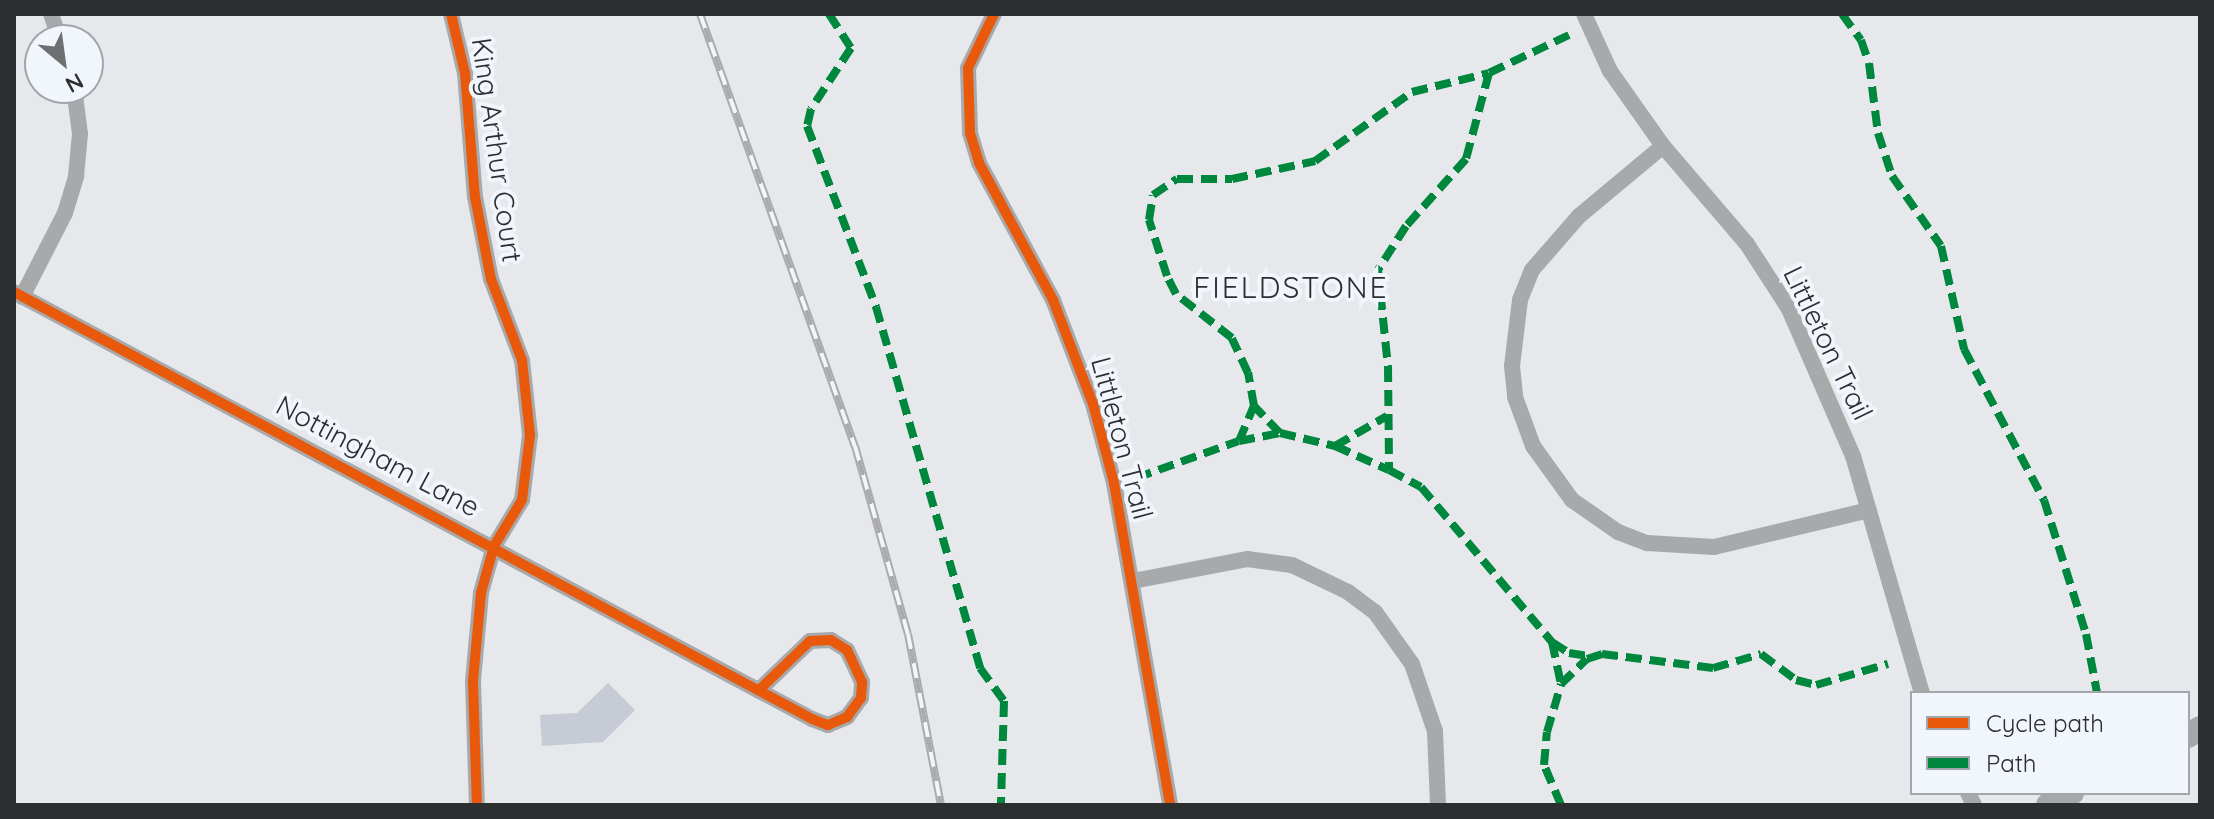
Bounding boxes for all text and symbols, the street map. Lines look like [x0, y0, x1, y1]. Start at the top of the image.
north arrow [24, 24, 104, 104]
street label: King Arthur Court [465, 36, 529, 264]
text: N [61, 67, 89, 99]
street label: Littleton Trail [1776, 261, 1880, 425]
district label: FIELDSTONE [1193, 269, 1389, 305]
street label: Littleton Trail [1084, 353, 1160, 523]
street label: Nottingham Lane [270, 388, 486, 524]
legend [1910, 691, 2190, 795]
text: Cycle path [1986, 708, 2104, 738]
text: Path [1986, 748, 2037, 778]

